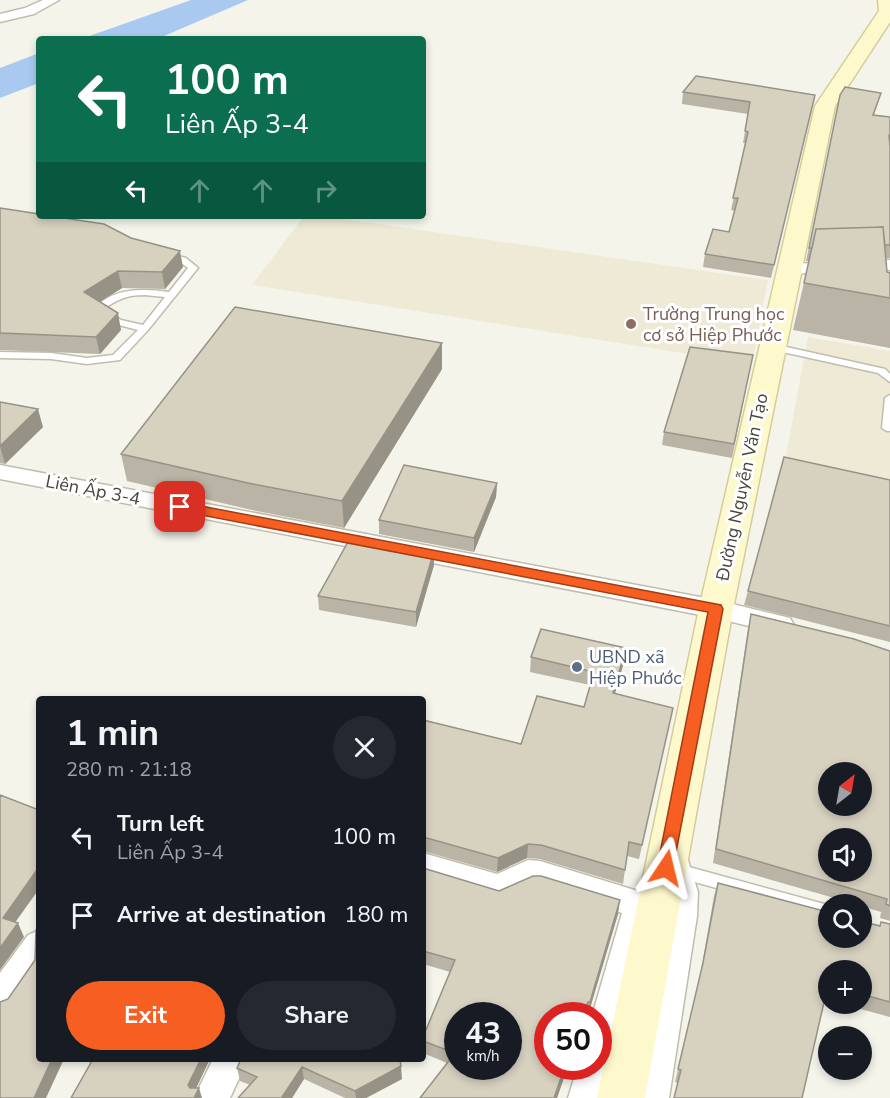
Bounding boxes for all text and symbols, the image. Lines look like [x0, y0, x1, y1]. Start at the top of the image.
text: 100 m [165, 52, 289, 109]
icon: left [66, 60, 144, 138]
text: Liên Ấp 3-4 [165, 106, 309, 143]
icon: left [120, 174, 153, 207]
icon: ahead [183, 174, 216, 207]
icon: ahead [246, 174, 279, 207]
icon: right [309, 174, 342, 207]
place label: Trường Trung học cơ sở Hiệp Phước [643, 302, 784, 347]
marker: Trường Trung học cơ sở Hiệp Phước [624, 317, 638, 331]
street label: Đường Nguyễn Văn Tạo [710, 391, 774, 584]
street label: Liên Ấp 3-4 [44, 468, 143, 511]
pin [154, 481, 205, 532]
icon: arrive [163, 490, 196, 523]
place label: UBND xã Hiệp Phước [589, 645, 682, 690]
marker: UBND xã Hiệp Phước [570, 660, 584, 674]
text: 1 min [66, 709, 159, 758]
button: close [333, 716, 396, 779]
text: 280 m · 21:18 [66, 756, 192, 783]
north arrow [818, 762, 872, 816]
map controls [818, 762, 872, 1080]
text: Turn left [117, 809, 204, 839]
icon: left [66, 821, 99, 854]
text: 100 m [332, 822, 396, 852]
button: sound [818, 828, 872, 882]
position arrow [634, 836, 698, 900]
text: Liên Ấp 3-4 [117, 839, 224, 866]
button: search [818, 894, 872, 948]
icon: arrive [66, 899, 99, 932]
text: Arrive at destination [117, 900, 326, 930]
text: 180 m [344, 900, 408, 930]
button: + [818, 960, 872, 1014]
button: Exit [66, 981, 225, 1050]
button: Share [237, 981, 396, 1050]
speed limit sign: 50 [534, 1002, 612, 1080]
text: 43 [465, 1013, 501, 1054]
button: − [818, 1026, 872, 1080]
text: km/h [466, 1046, 500, 1066]

